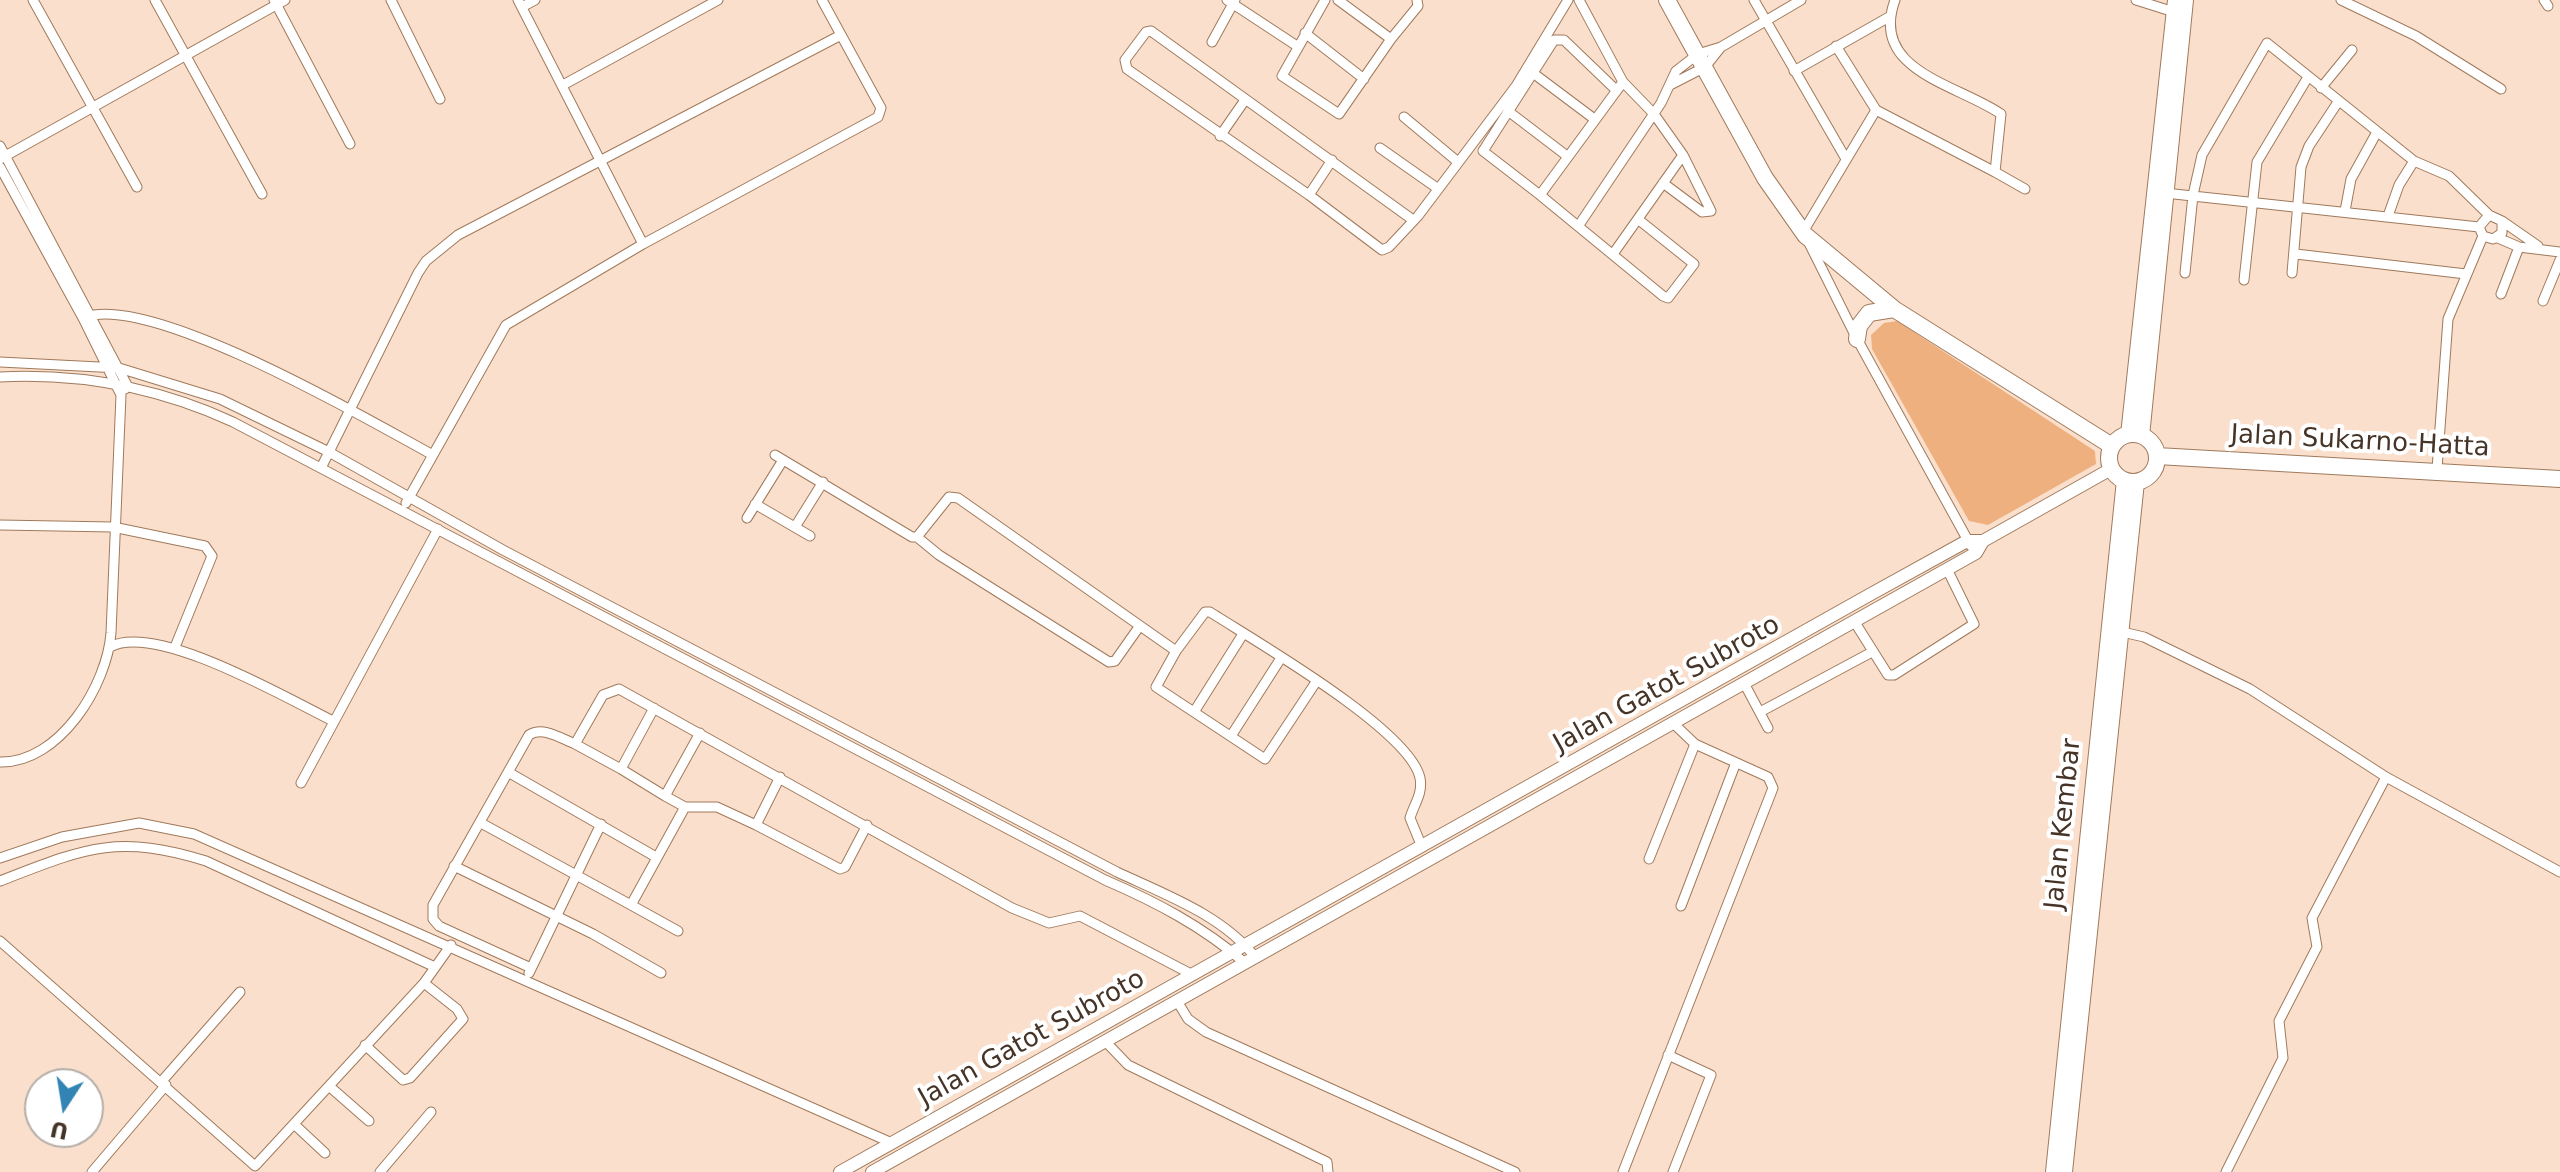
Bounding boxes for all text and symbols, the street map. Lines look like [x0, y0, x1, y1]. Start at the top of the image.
street label: Jalan Sukarno-Hatta [2230, 420, 2490, 464]
street label: Jalan Gatot Subroto [1548, 610, 1786, 760]
street label: Jalan Kembar [2040, 737, 2088, 911]
street label: Jalan Gatot Subroto [913, 964, 1151, 1114]
north arrow [24, 1068, 104, 1148]
text: U [48, 1116, 71, 1144]

